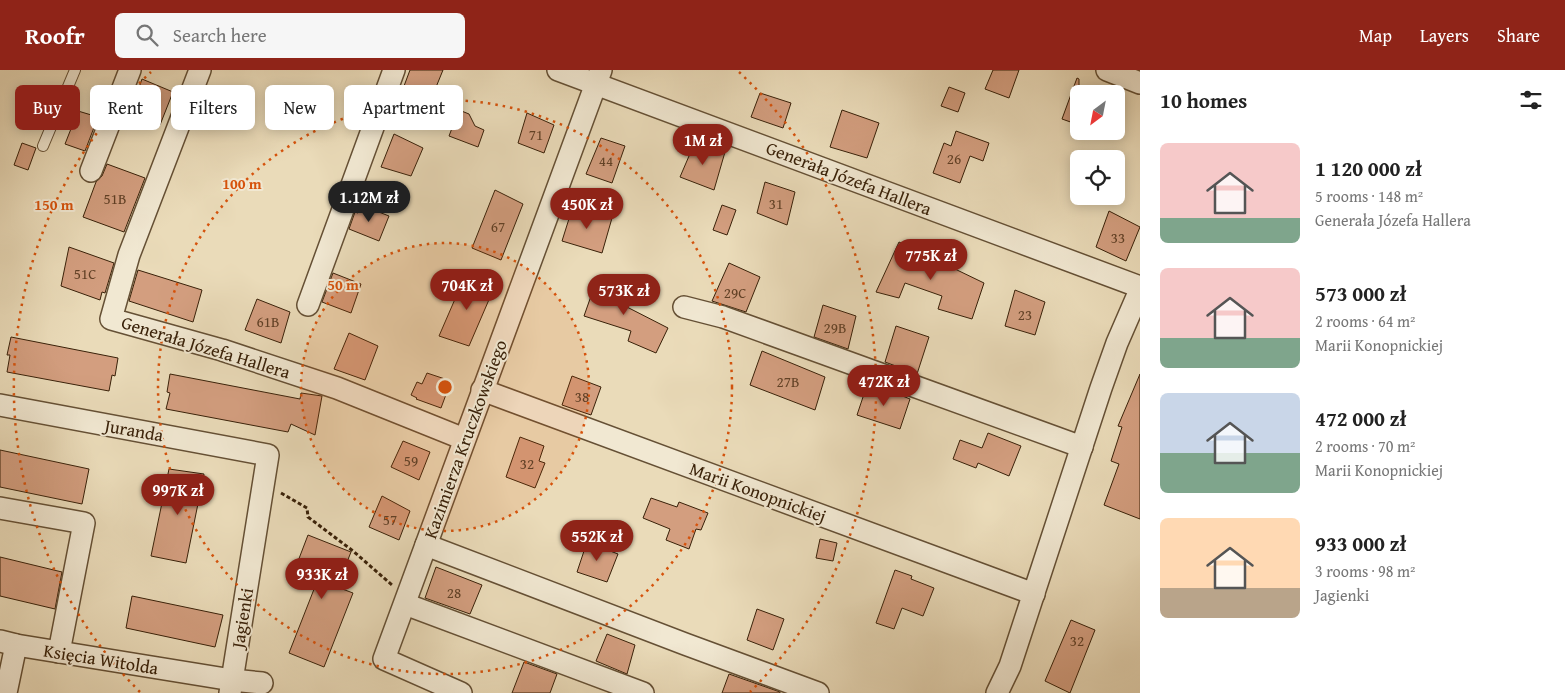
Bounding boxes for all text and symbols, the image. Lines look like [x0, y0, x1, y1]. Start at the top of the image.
search box [115, 13, 465, 58]
text: Roofr [25, 18, 85, 53]
icon: search [133, 21, 161, 49]
text: Search here [173, 21, 267, 49]
text: Map [1359, 22, 1392, 49]
text: Layers [1420, 22, 1469, 49]
text: Share [1497, 22, 1540, 49]
chip: Buy [15, 85, 80, 130]
chip: Rent [90, 85, 161, 130]
chip: Filters [171, 85, 255, 130]
chip: New [265, 85, 334, 130]
chip: Apartment [344, 85, 463, 130]
north arrow [1070, 85, 1125, 140]
map controls [1070, 85, 1125, 205]
text: 10 homes [1160, 85, 1247, 116]
icon: filters [1517, 86, 1545, 114]
house number: 71 [529, 124, 543, 145]
pin: 1M zł [668, 124, 738, 166]
text: 1M zł [684, 128, 722, 152]
street label: Generała Józefa Hallera [762, 134, 936, 222]
house number: 26 [947, 148, 961, 169]
house number: 44 [599, 150, 613, 171]
button: locate [1070, 150, 1125, 205]
text: 1 120 000 zł [1315, 153, 1422, 184]
icon: home [1200, 163, 1260, 223]
text: 100 m [222, 173, 262, 194]
pin: 1.12M zł [317, 180, 421, 223]
text: 5 rooms · 148 m² [1315, 184, 1423, 208]
text: 1.12M zł [339, 185, 399, 209]
house number: 51B [104, 188, 126, 209]
pin: 450K zł [541, 188, 633, 230]
text: 450K zł [561, 192, 613, 216]
house number: 31 [769, 193, 783, 214]
text: 150 m [34, 194, 74, 215]
text: Generała Józefa Hallera [1315, 208, 1471, 232]
house number: 67 [491, 216, 505, 237]
house number: 33 [1111, 227, 1125, 248]
pin: 775K zł [885, 238, 977, 281]
text: 775K zł [905, 243, 957, 267]
house number: 51C [74, 263, 96, 284]
pin: 704K zł [421, 268, 513, 311]
text: 704K zł [441, 273, 493, 297]
text: 50 m [327, 274, 359, 295]
pin: 573K zł [578, 274, 670, 316]
text: 573K zł [598, 278, 650, 302]
text: 573 000 zł [1315, 278, 1406, 309]
house number: 29C [724, 282, 746, 303]
icon: home [1200, 288, 1260, 348]
house number: 23 [1018, 304, 1032, 325]
street label: Generała Józefa Hallera [118, 308, 294, 386]
text: 2 rooms · 64 m² [1315, 309, 1415, 333]
house number: 61B [257, 311, 279, 332]
house number: 29B [824, 317, 846, 338]
text: Marii Konopnickiej [1315, 333, 1443, 357]
street label: Kazimierza Kruczkowskiego [416, 336, 514, 542]
pin: 472K zł [838, 364, 930, 407]
text: 472K zł [858, 369, 910, 393]
house number: 27B [777, 371, 799, 392]
centre of rings [436, 378, 454, 396]
house number: 38 [575, 386, 589, 407]
text: 472 000 zł [1315, 403, 1406, 434]
street label: Juranda [100, 411, 166, 449]
icon: home [1200, 413, 1260, 473]
text: 2 rooms · 70 m² [1315, 434, 1415, 458]
house number: 59 [404, 450, 418, 471]
house number: 32 [520, 453, 534, 474]
street label: Marii Konopnickiej [686, 455, 830, 529]
text: Marii Konopnickiej [1315, 458, 1443, 482]
pin: 997K zł [132, 474, 224, 516]
text: 997K zł [152, 478, 204, 502]
house number: 57 [383, 509, 397, 530]
pin: 552K zł [551, 520, 643, 562]
text: 552K zł [571, 524, 623, 548]
text: 933 000 zł [1315, 528, 1406, 559]
icon: home [1200, 538, 1260, 598]
pin: 933K zł [276, 558, 368, 600]
text: 3 rooms · 98 m² [1315, 559, 1415, 583]
text: 933K zł [296, 562, 348, 586]
house number: 28 [447, 582, 461, 603]
text: Jagienki [1315, 583, 1369, 607]
street label: Jagienki [224, 586, 260, 652]
house number: 32 [1070, 630, 1084, 651]
street label: Księcia Witolda [42, 637, 161, 681]

